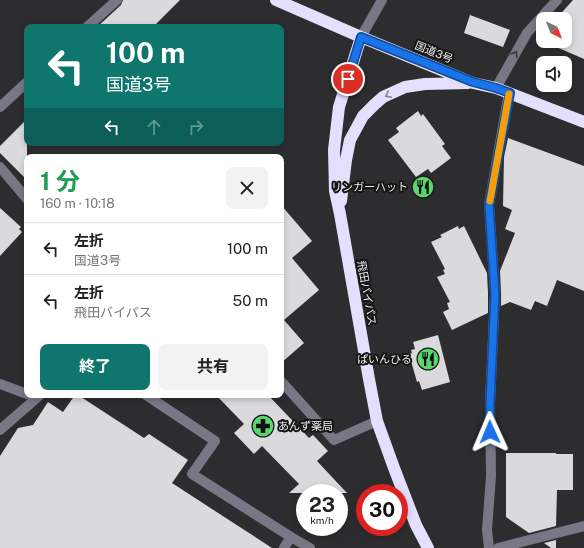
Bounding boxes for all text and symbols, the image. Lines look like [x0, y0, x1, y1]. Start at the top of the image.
north arrow [536, 12, 572, 48]
map controls [536, 12, 572, 92]
text: 100 m [106, 36, 185, 69]
street label: 国道3号 [413, 39, 455, 65]
icon: left [40, 40, 92, 92]
one-way arrow [511, 51, 518, 58]
button: sound [536, 56, 572, 92]
pin [331, 62, 365, 96]
icon: arrive [337, 68, 359, 90]
text: 国道3号 [106, 74, 171, 95]
one-way arrow [385, 90, 392, 98]
icon: left [101, 116, 123, 138]
icon: ahead [143, 116, 165, 138]
icon: right [185, 116, 207, 138]
text: 1 分 [40, 167, 80, 195]
button: close [226, 167, 268, 209]
restaurant icon: リンガーハット [410, 174, 436, 200]
place label: リンガーハット [331, 181, 408, 193]
text: 160 m · 10:18 [40, 196, 115, 211]
text: 左折 [74, 232, 104, 249]
icon: left [40, 238, 62, 260]
text: 100 m [227, 240, 268, 257]
text: 国道3号 [74, 253, 121, 268]
street label: 飛田バイパス [355, 260, 379, 326]
text: 左折 [74, 284, 104, 301]
icon: left [40, 290, 62, 312]
text: 50 m [233, 292, 268, 309]
text: 飛田バイパス [74, 305, 152, 320]
button: 終了 [40, 344, 150, 390]
button: 共有 [158, 344, 268, 390]
restaurant icon: ぱいんひる [415, 346, 441, 372]
place label: ぱいんひる [357, 353, 412, 365]
position arrow [469, 411, 511, 453]
pharmacy icon: あんず薬局 [250, 413, 276, 439]
place label: あんず薬局 [278, 420, 333, 432]
speed limit sign: 30 [356, 484, 408, 536]
text: 23 [309, 493, 335, 517]
text: km/h [310, 514, 334, 526]

